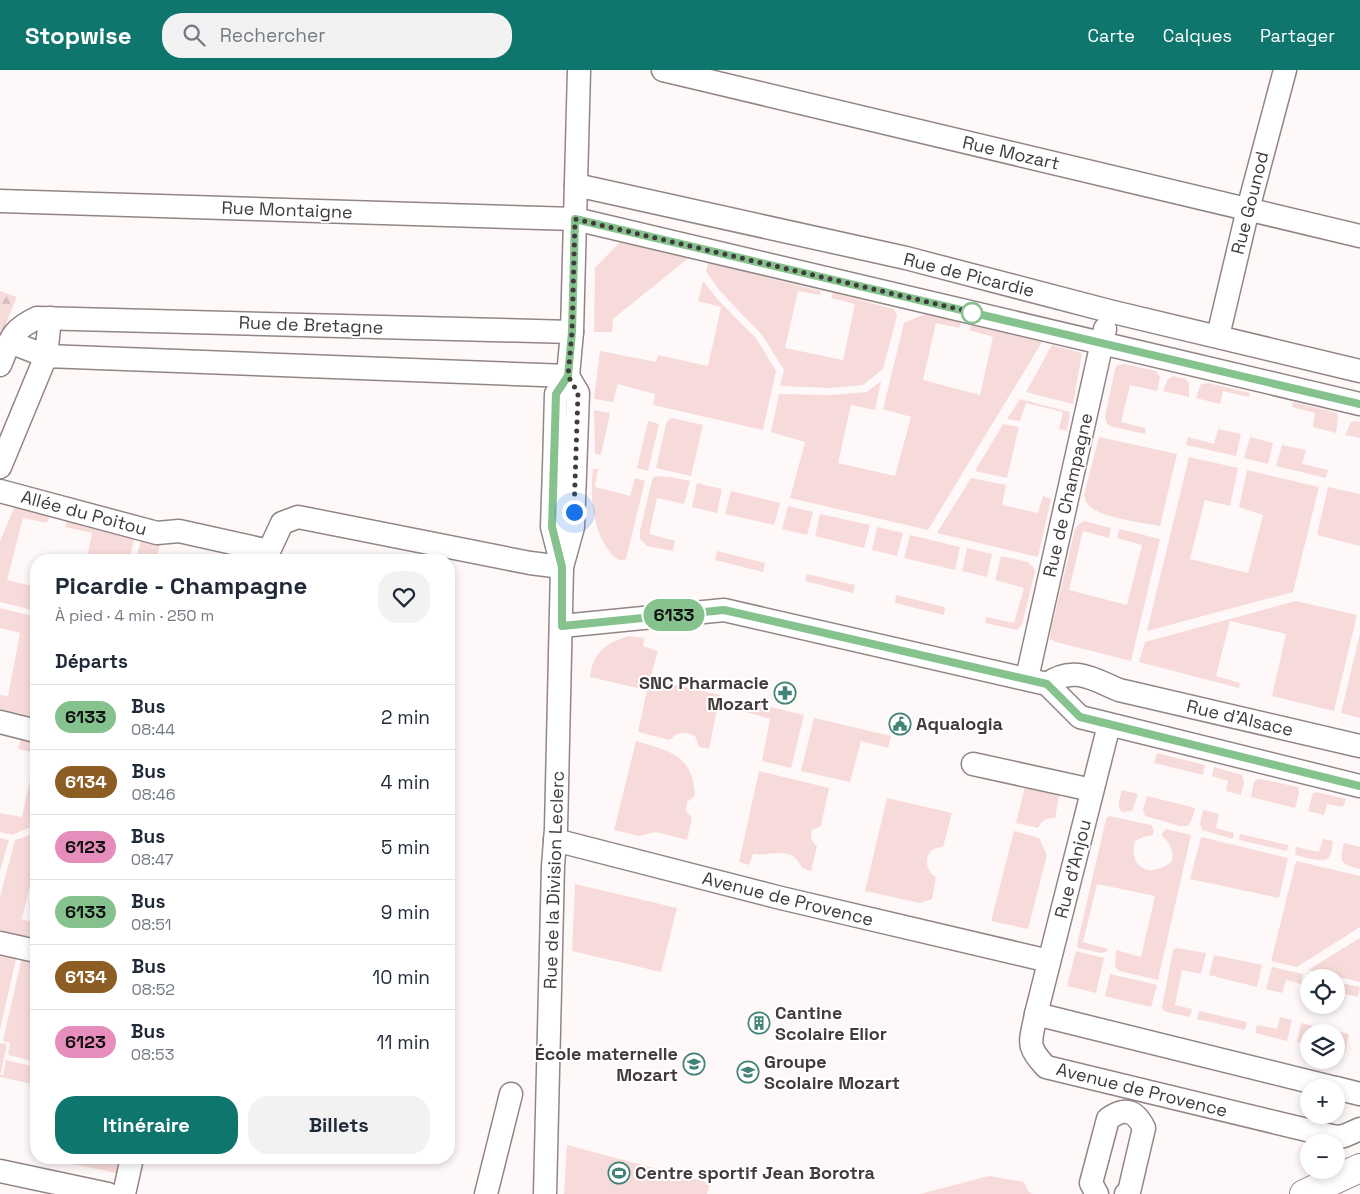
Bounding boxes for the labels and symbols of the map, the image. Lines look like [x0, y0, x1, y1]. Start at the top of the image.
street label: Rue Mozart [960, 130, 1062, 175]
street label: Rue Gounod [1226, 149, 1273, 257]
street label: Rue Montaigne [221, 196, 353, 223]
street label: Rue de Picardie [901, 247, 1037, 302]
unlabelled marker [961, 302, 983, 324]
street label: Rue de Bretagne [238, 310, 384, 339]
street label: Rue de Champagne [1037, 410, 1098, 579]
street label: Allée du Poitou [19, 485, 150, 540]
your location [562, 500, 587, 525]
line badge: 6133 [639, 599, 709, 631]
place label: SNC Pharmacie Mozart [639, 671, 769, 715]
pharmacy icon: SNC Pharmacie Mozart [773, 681, 797, 705]
street label: Rue d'Alsace [1184, 694, 1296, 741]
public building icon: Aqualogia [888, 712, 912, 736]
place label: Aqualogia [916, 712, 1003, 735]
street label: Rue de la Division Leclerc [538, 770, 569, 990]
street label: Rue d'Anjou [1049, 817, 1096, 921]
street label: Avenue de Provence [700, 866, 876, 931]
place label: Cantine Scolaire Elior [775, 1001, 887, 1045]
building icon: Cantine Scolaire Elior [747, 1011, 771, 1035]
place label: École maternelle Mozart [535, 1042, 678, 1086]
place label: Groupe Scolaire Mozart [764, 1050, 900, 1094]
school or university icon: École maternelle Mozart [682, 1052, 706, 1076]
street label: Avenue de Provence [1054, 1057, 1230, 1122]
school or university icon: Groupe Scolaire Mozart [736, 1060, 760, 1084]
sports icon: Centre sportif Jean Borotra [607, 1161, 631, 1185]
place label: Centre sportif Jean Borotra [635, 1161, 876, 1184]

